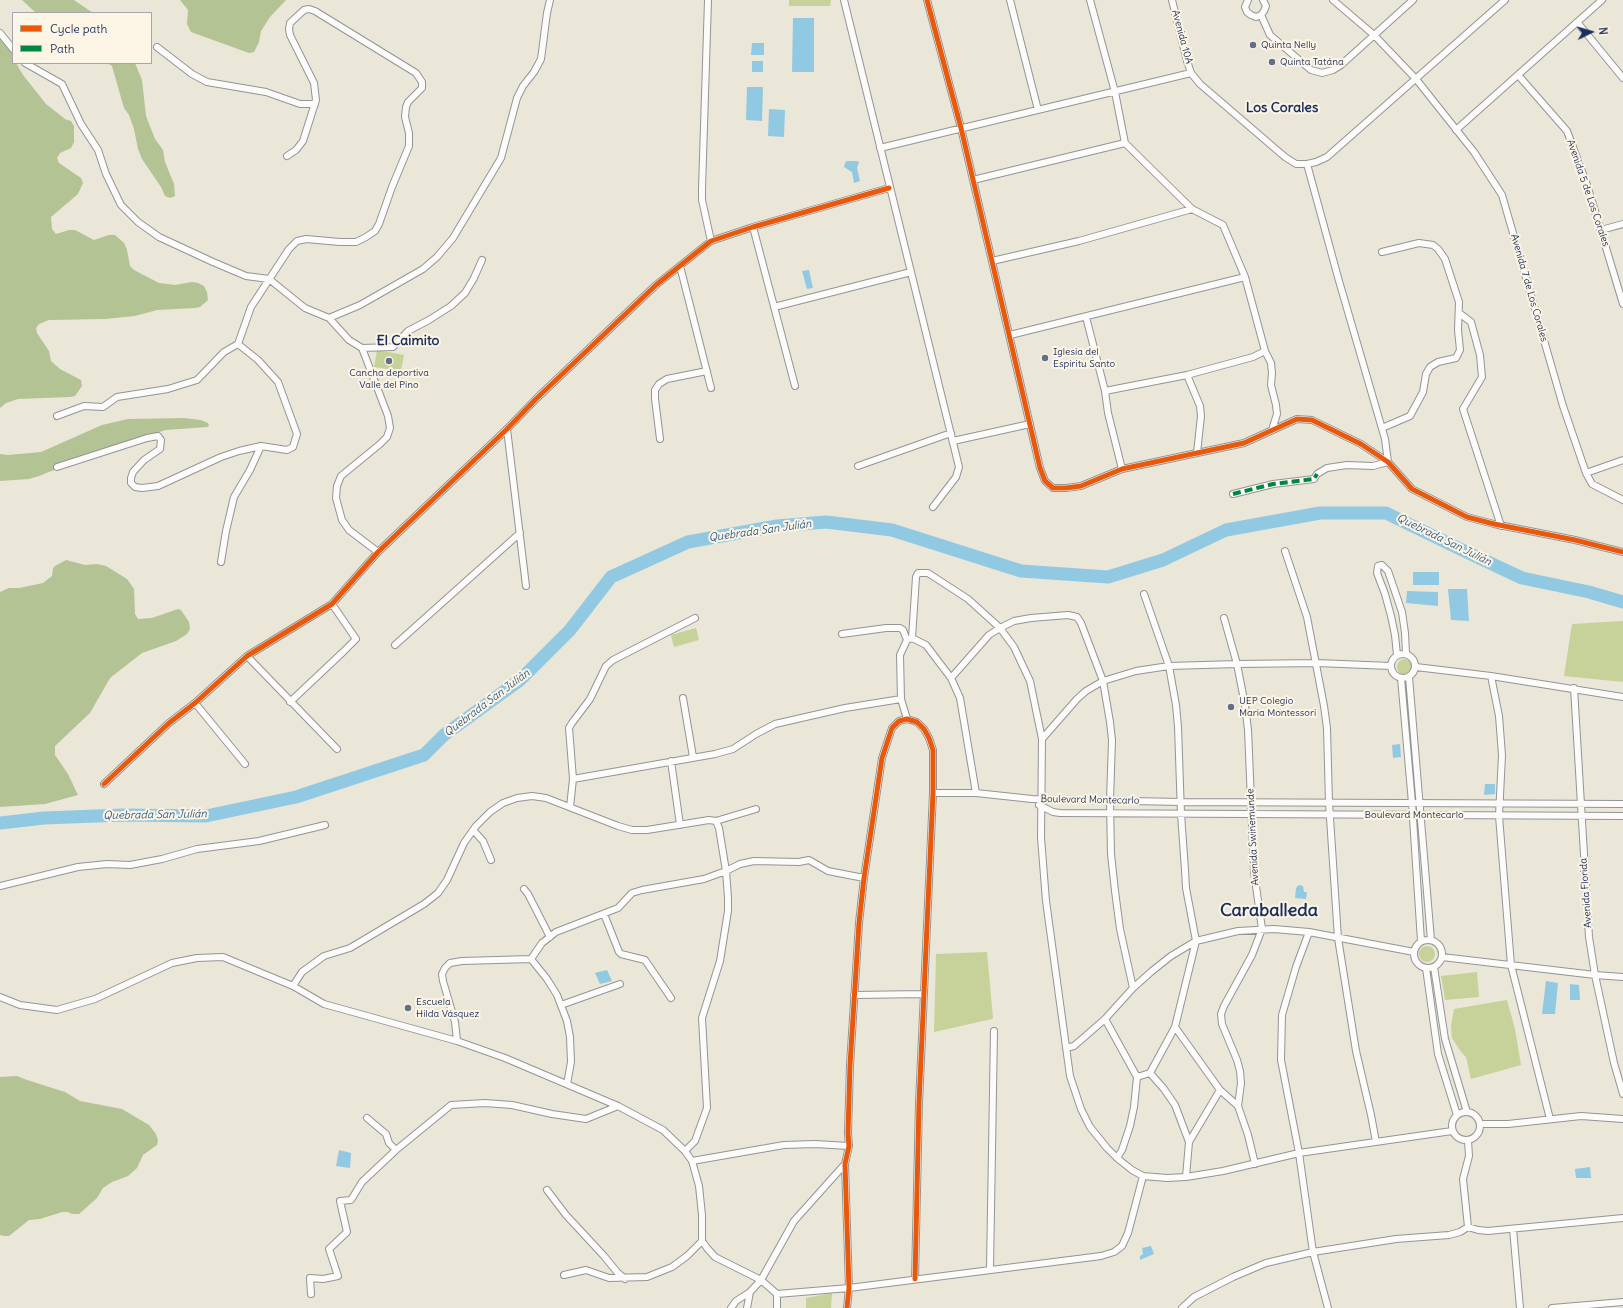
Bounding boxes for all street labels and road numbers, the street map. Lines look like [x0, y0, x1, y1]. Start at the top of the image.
street label: Avenida 10A [1169, 9, 1195, 65]
street label: Avenida 5 de Los Corales [1564, 138, 1612, 248]
street label: Avenida 7 de Los Corales [1508, 233, 1550, 343]
street label: Avenida Swinemunde [1244, 788, 1262, 886]
street label: Boulevard Montecarlo [1040, 793, 1140, 807]
street label: Boulevard Montecarlo [1364, 809, 1464, 821]
street label: Avenida Florida [1578, 858, 1594, 928]

